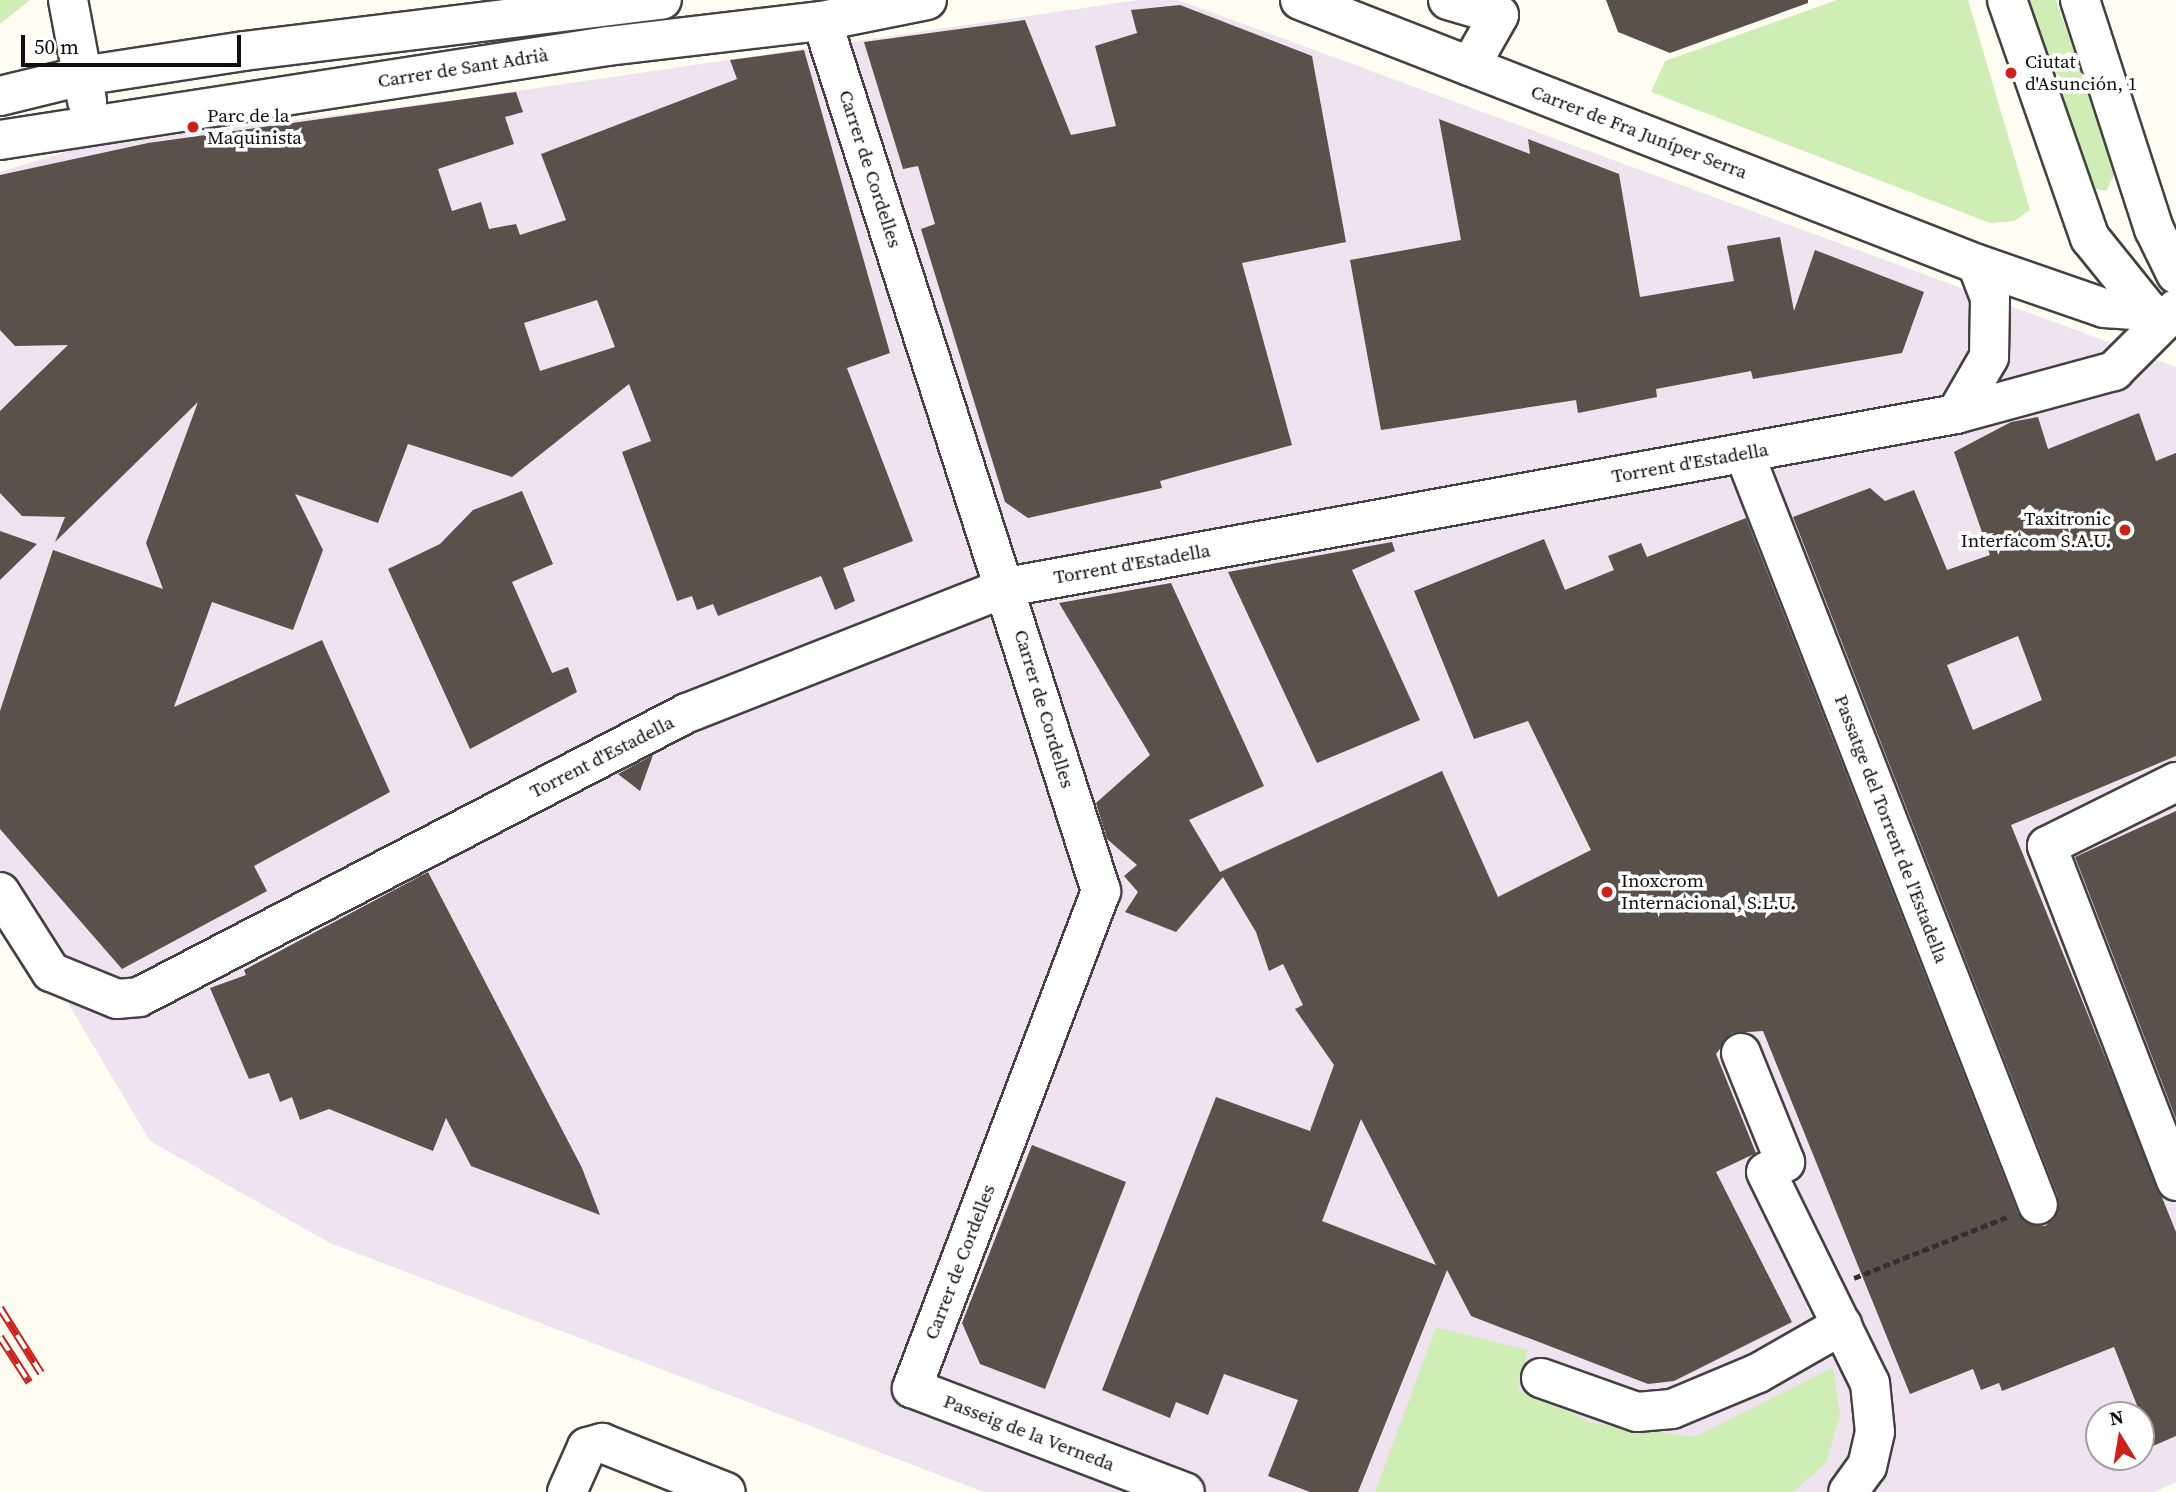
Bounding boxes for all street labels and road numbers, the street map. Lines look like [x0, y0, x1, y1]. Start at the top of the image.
street label: Carrer de Sant Adrià [376, 43, 550, 93]
street label: Carrer de Fra Juníper Serra [1528, 80, 1750, 184]
street label: Carrer de Cordelles [834, 87, 906, 251]
street label: Torrent d'Estadella [1610, 438, 1770, 488]
street label: Torrent d'Estadella [1052, 539, 1212, 589]
street label: Carrer de Cordelles [1009, 627, 1079, 791]
street label: Passatge del Torrent de l'Estadella [1829, 692, 1953, 966]
street label: Torrent d'Estadella [526, 711, 678, 803]
street label: Carrer de Cordelles [920, 1181, 1000, 1343]
street label: Passeig de la Verneda [940, 1390, 1118, 1476]

